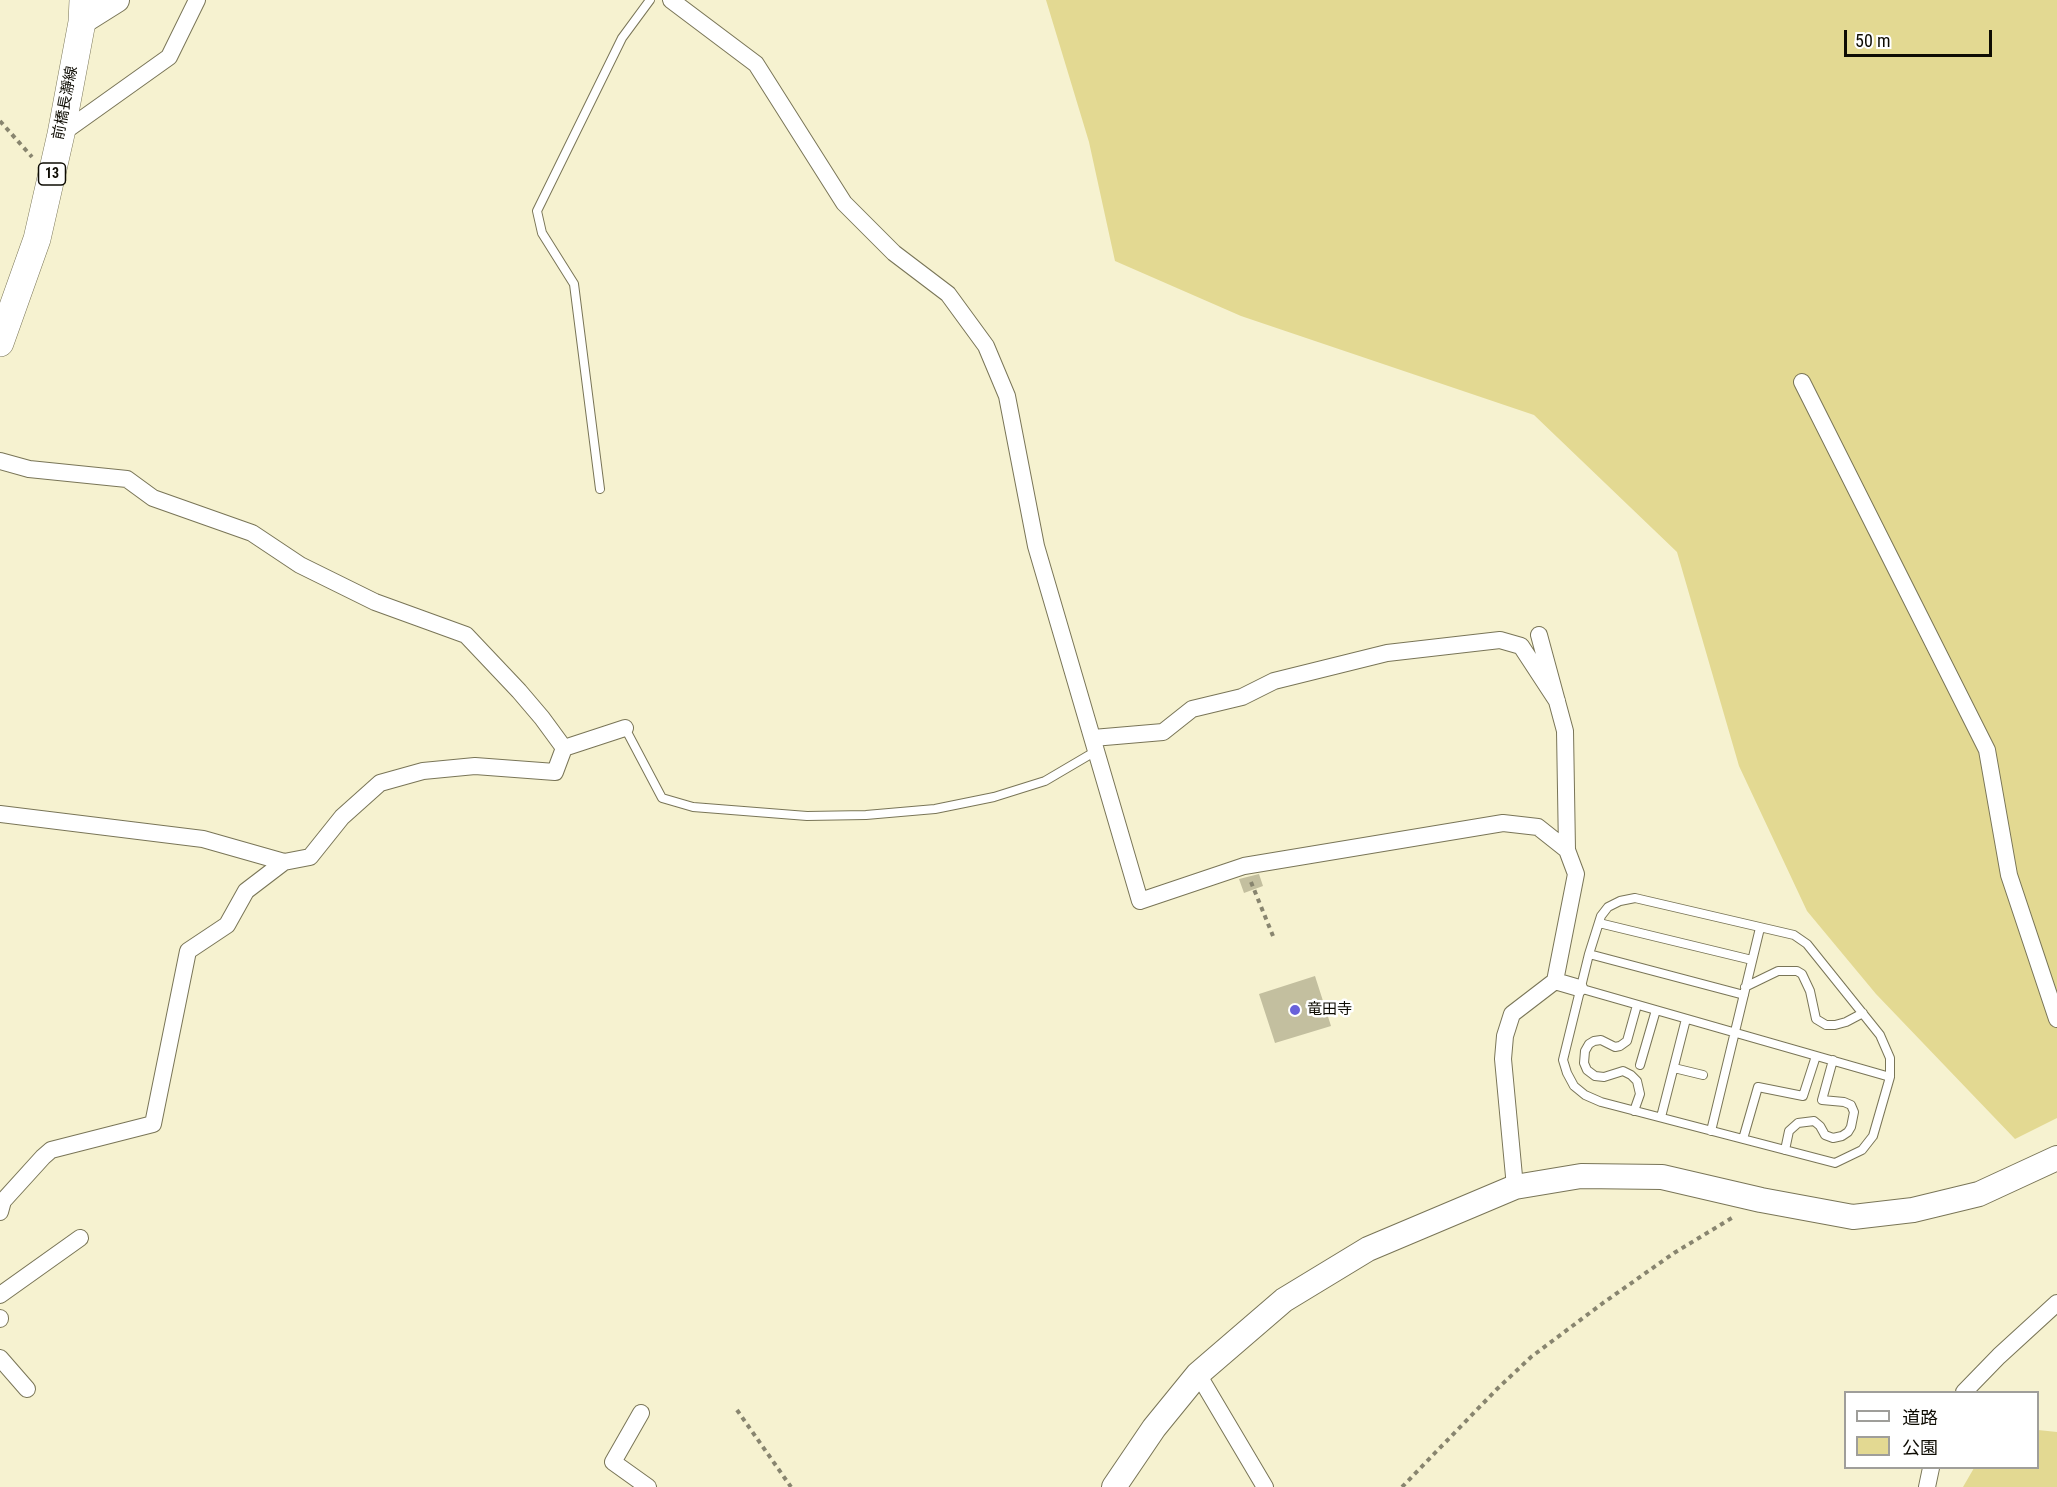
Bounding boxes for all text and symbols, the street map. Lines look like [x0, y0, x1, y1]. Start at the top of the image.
scale bar [1847, 18, 1996, 56]
text: 50 m [1855, 30, 1890, 51]
street label: 前橋長瀞線 [50, 64, 82, 142]
road number: 13 [38, 163, 66, 185]
place label: 竜田寺 [1307, 1001, 1352, 1019]
marker: 竜田寺 [1288, 1003, 1302, 1017]
legend [1844, 1391, 2039, 1469]
text: 道路 [1902, 1407, 1938, 1428]
text: 公園 [1902, 1437, 1938, 1458]

